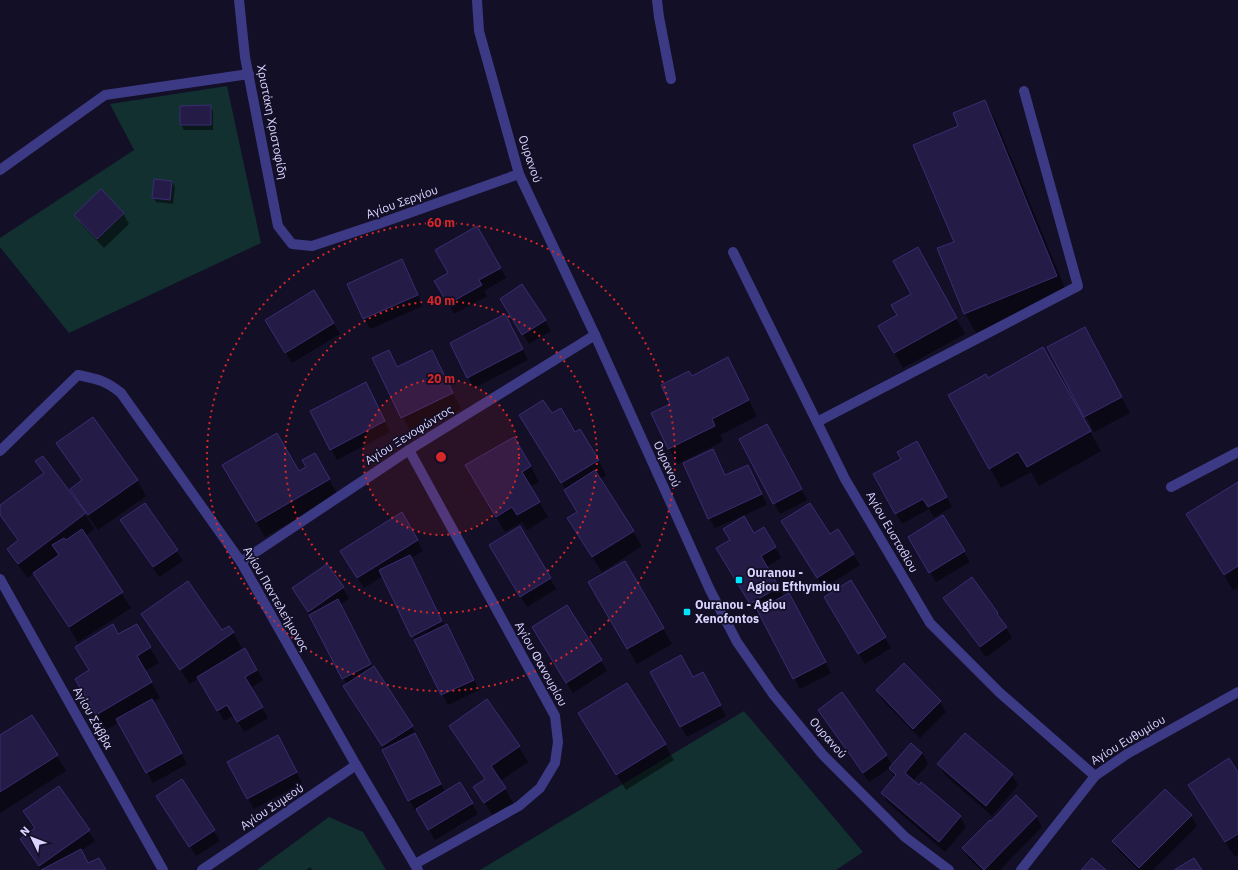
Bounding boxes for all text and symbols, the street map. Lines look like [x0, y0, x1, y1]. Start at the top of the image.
street label: Χριστάκη Χριστοφίδη [254, 63, 291, 181]
street label: Ουρανού [515, 133, 546, 185]
street label: Αγίου Σεργίου [364, 182, 440, 222]
text: 60 m [427, 215, 455, 230]
text: 40 m [427, 293, 455, 308]
text: 20 m [427, 371, 455, 386]
street label: Αγίου Ξενοφώντος [362, 401, 456, 468]
street label: Ουρανού [651, 438, 684, 489]
centre of rings [434, 450, 448, 464]
street label: Αγίου Ευσταθίου [863, 488, 922, 575]
street label: Αγίου Παντελεήμονος [240, 544, 313, 654]
place label: Ouranou - Agiou Efthymiou [747, 565, 840, 594]
marker: Ouranou - Agiou Efthymiou [734, 575, 744, 585]
place label: Ouranou - Agiou Xenofontos [695, 597, 786, 626]
marker: Ouranou - Agiou Xenofontos [682, 607, 692, 617]
street label: Αγίου Φανουρίου [512, 619, 571, 709]
street label: Αγίου Σάββα [70, 684, 117, 752]
street label: Αγίου Ευθυμίου [1088, 711, 1168, 768]
street label: Ουρανού [807, 714, 850, 761]
street label: Αγίου Συμεού [237, 780, 306, 833]
north arrow [12, 818, 52, 858]
text: N [17, 823, 33, 839]

